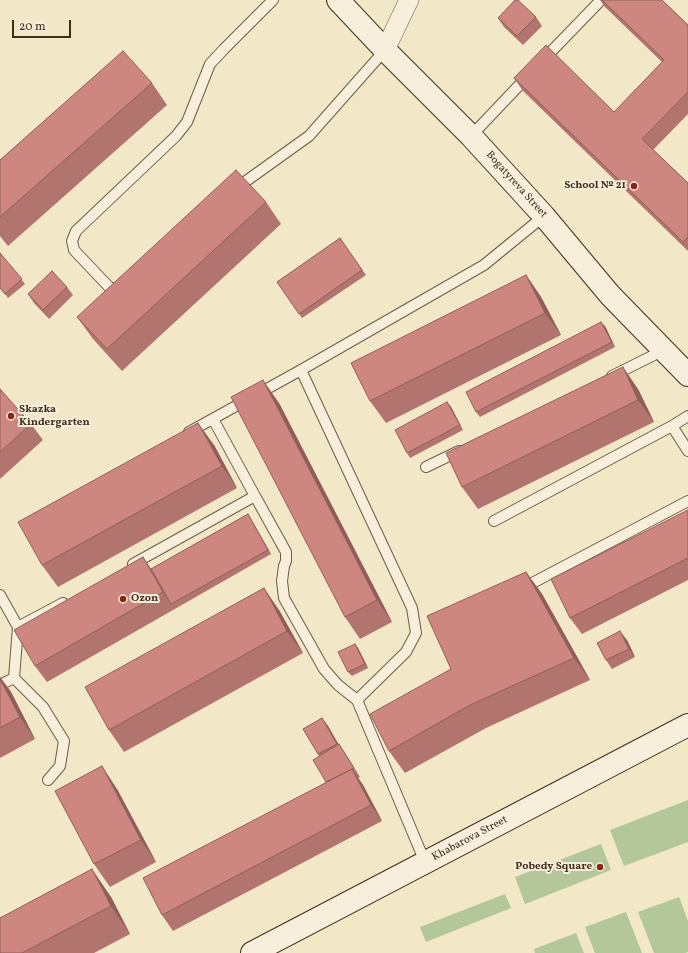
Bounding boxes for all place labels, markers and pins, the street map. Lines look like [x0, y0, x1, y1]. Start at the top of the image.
place label: School № 21 [564, 179, 626, 193]
marker: School № 21 [629, 181, 639, 191]
place label: Skazka Kindergarten [19, 403, 90, 429]
marker: Skazka Kindergarten [6, 411, 16, 421]
place label: Ozon [131, 592, 158, 606]
marker: Ozon [118, 594, 128, 604]
place label: Pobedy Square [515, 860, 592, 874]
marker: Pobedy Square [595, 862, 605, 872]

